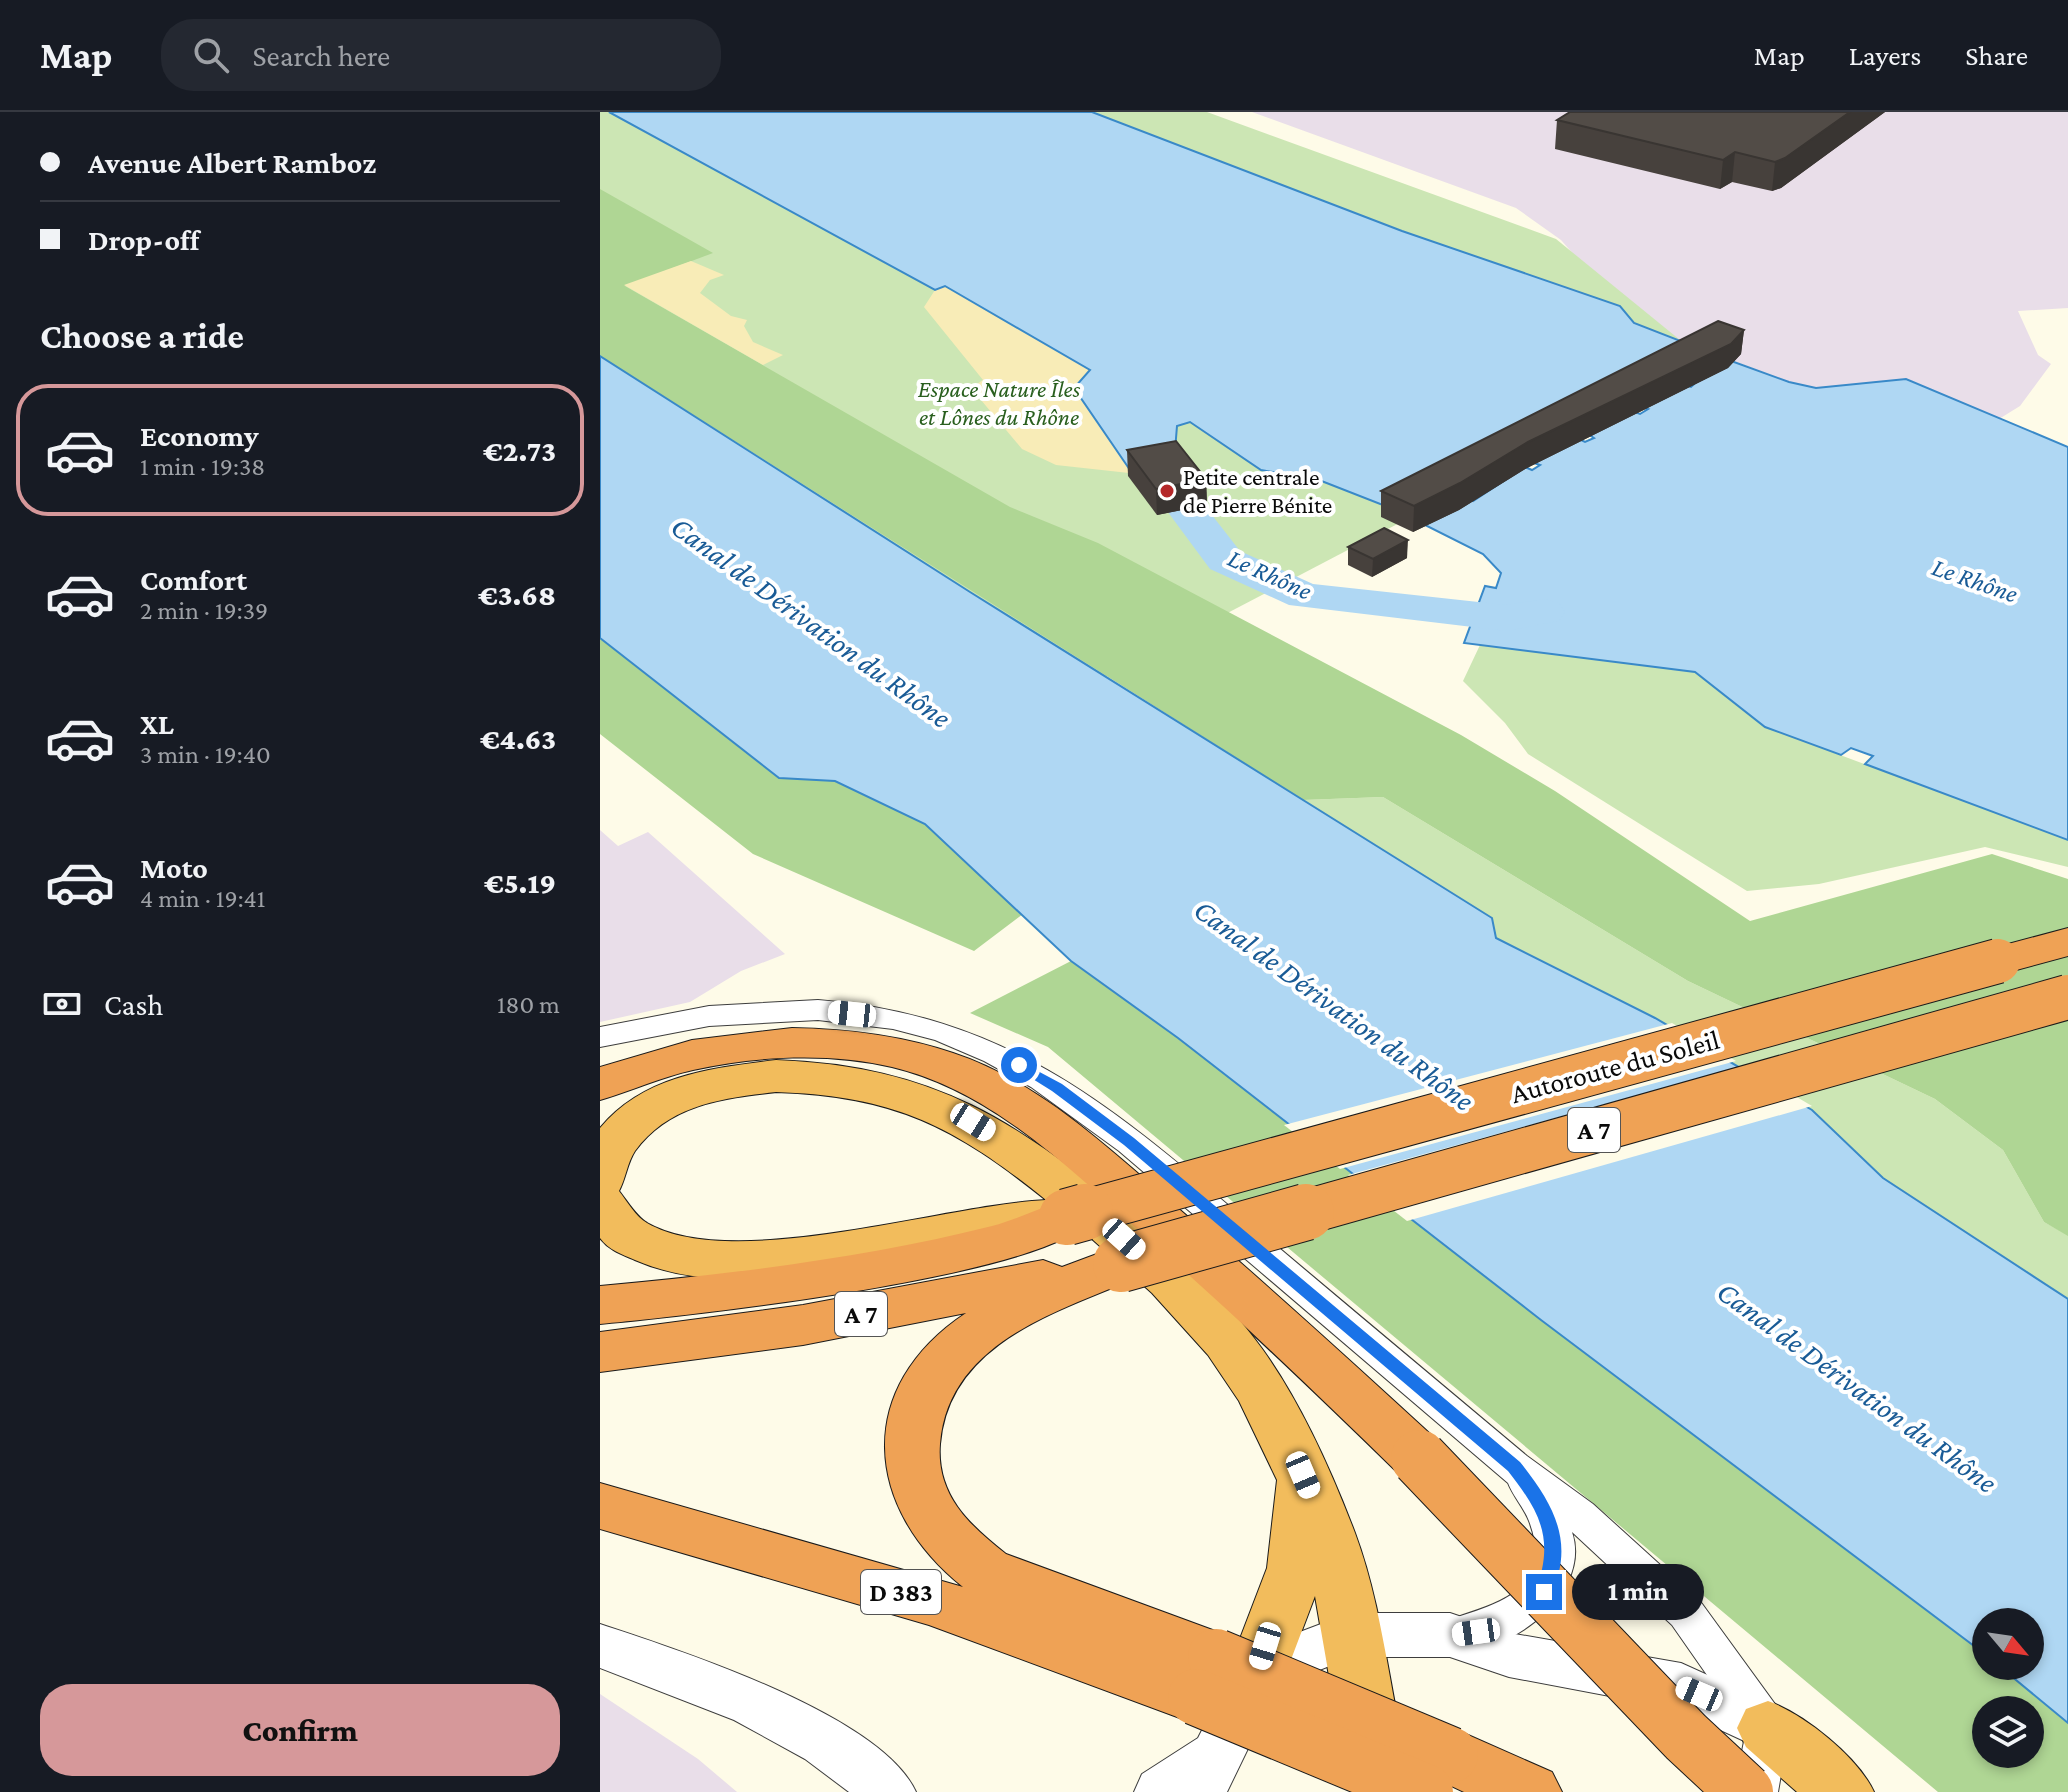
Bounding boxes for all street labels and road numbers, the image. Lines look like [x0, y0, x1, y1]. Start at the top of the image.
street label: Autoroute du Soleil [1508, 1024, 1723, 1109]
road number: A 7 [1568, 1108, 1620, 1152]
road number: A 7 [835, 1292, 887, 1336]
road number: D 383 [861, 1570, 941, 1614]

